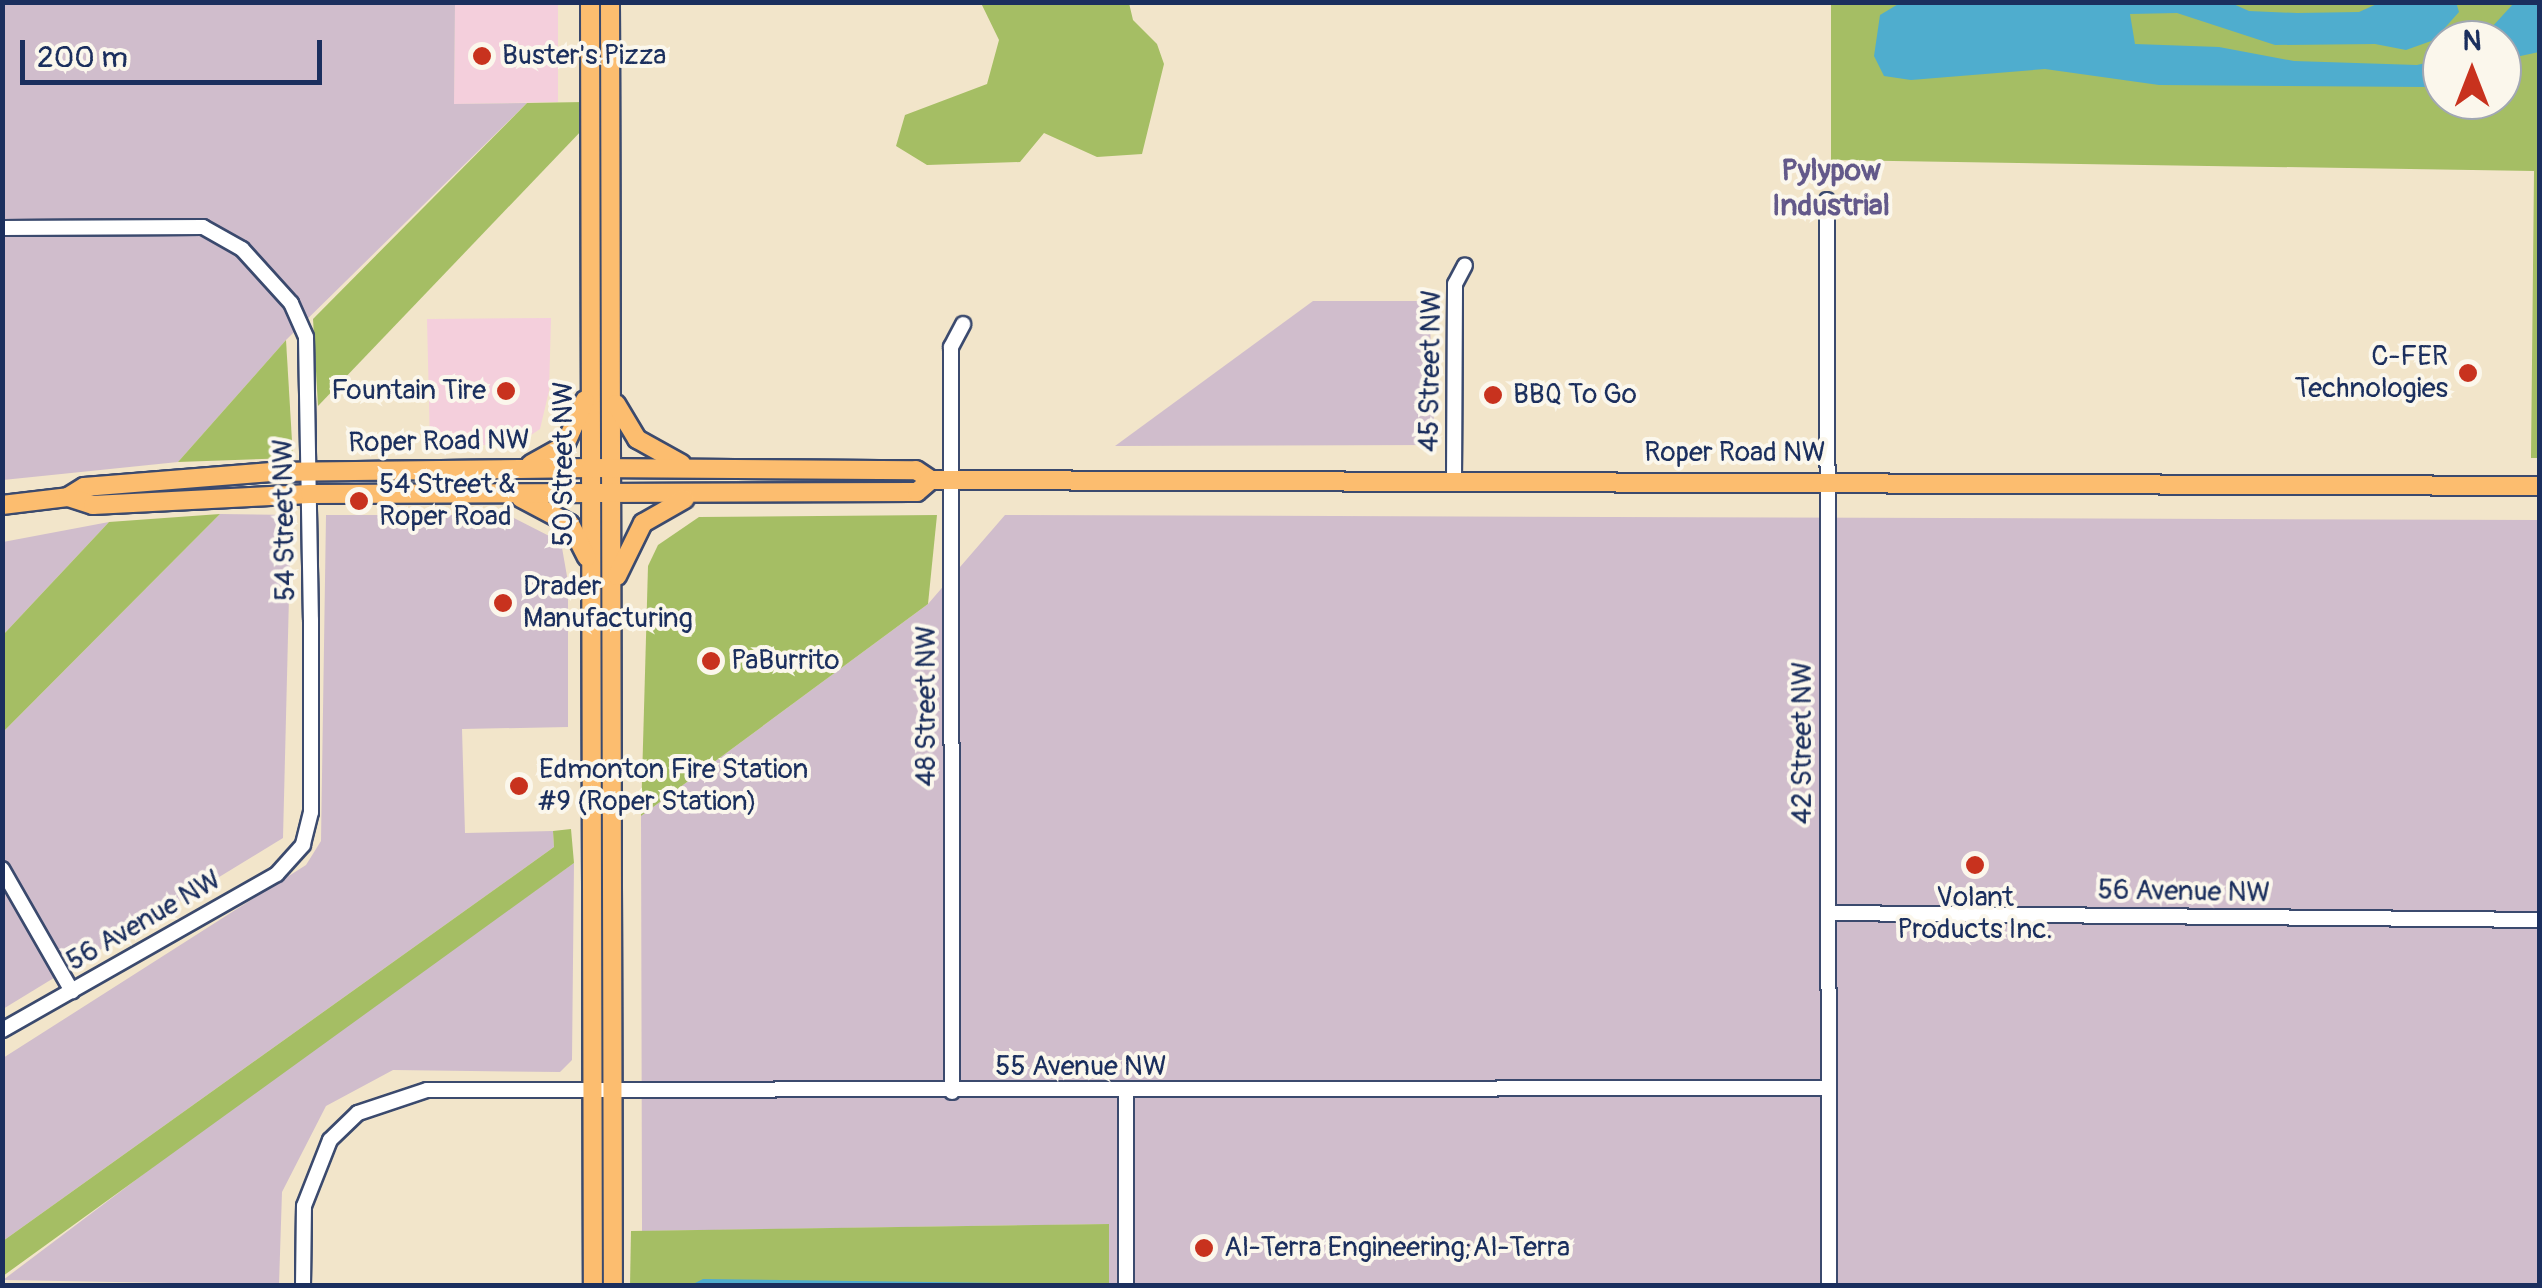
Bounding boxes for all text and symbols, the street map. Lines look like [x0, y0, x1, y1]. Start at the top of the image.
scale bar [25, 20, 328, 82]
north arrow [2422, 20, 2522, 120]
text: N [2463, 24, 2481, 59]
text: 200 m [37, 39, 128, 76]
place label: Buster's Pizza [502, 39, 666, 73]
marker: Buster's Pizza [471, 45, 493, 67]
district label: Pylypow Industrial [1772, 153, 1890, 224]
street label: 45 Street NW [1413, 290, 1449, 452]
place label: C-FER Technologies [2294, 340, 2448, 406]
marker: C-FER Technologies [2457, 362, 2479, 384]
place label: Fountain Tire [331, 374, 486, 408]
place label: BBQ To Go [1513, 378, 1637, 412]
marker: Fountain Tire [495, 380, 517, 402]
street label: 50 Street NW [547, 381, 581, 547]
marker: BBQ To Go [1482, 384, 1504, 406]
street label: Roper Road NW [348, 424, 530, 460]
street label: Roper Road NW [1644, 436, 1826, 470]
street label: 54 Street NW [267, 439, 303, 601]
place label: 54 Street & Roper Road [379, 468, 516, 534]
marker: 54 Street & Roper Road [348, 490, 370, 512]
place label: Drader Manufacturing [523, 570, 693, 636]
marker: Drader Manufacturing [492, 592, 514, 614]
street label: 48 Street NW [910, 625, 944, 787]
place label: PaBurrito [731, 644, 840, 678]
marker: PaBurrito [700, 650, 722, 672]
street label: 42 Street NW [1786, 662, 1820, 824]
place label: Edmonton Fire Station #9 (Roper Station) [539, 753, 808, 819]
marker: Edmonton Fire Station #9 (Roper Station) [508, 775, 530, 797]
marker: Volant Products Inc. [1964, 854, 1986, 876]
street label: 56 Avenue NW [61, 863, 227, 979]
street label: 56 Avenue NW [2097, 874, 2271, 910]
place label: Volant Products Inc. [1897, 881, 2053, 947]
street label: 55 Avenue NW [995, 1050, 1167, 1084]
place label: Al-Terra Engineering;Al-Terra [1224, 1231, 1570, 1265]
marker: Al-Terra Engineering;Al-Terra [1193, 1237, 1215, 1259]

